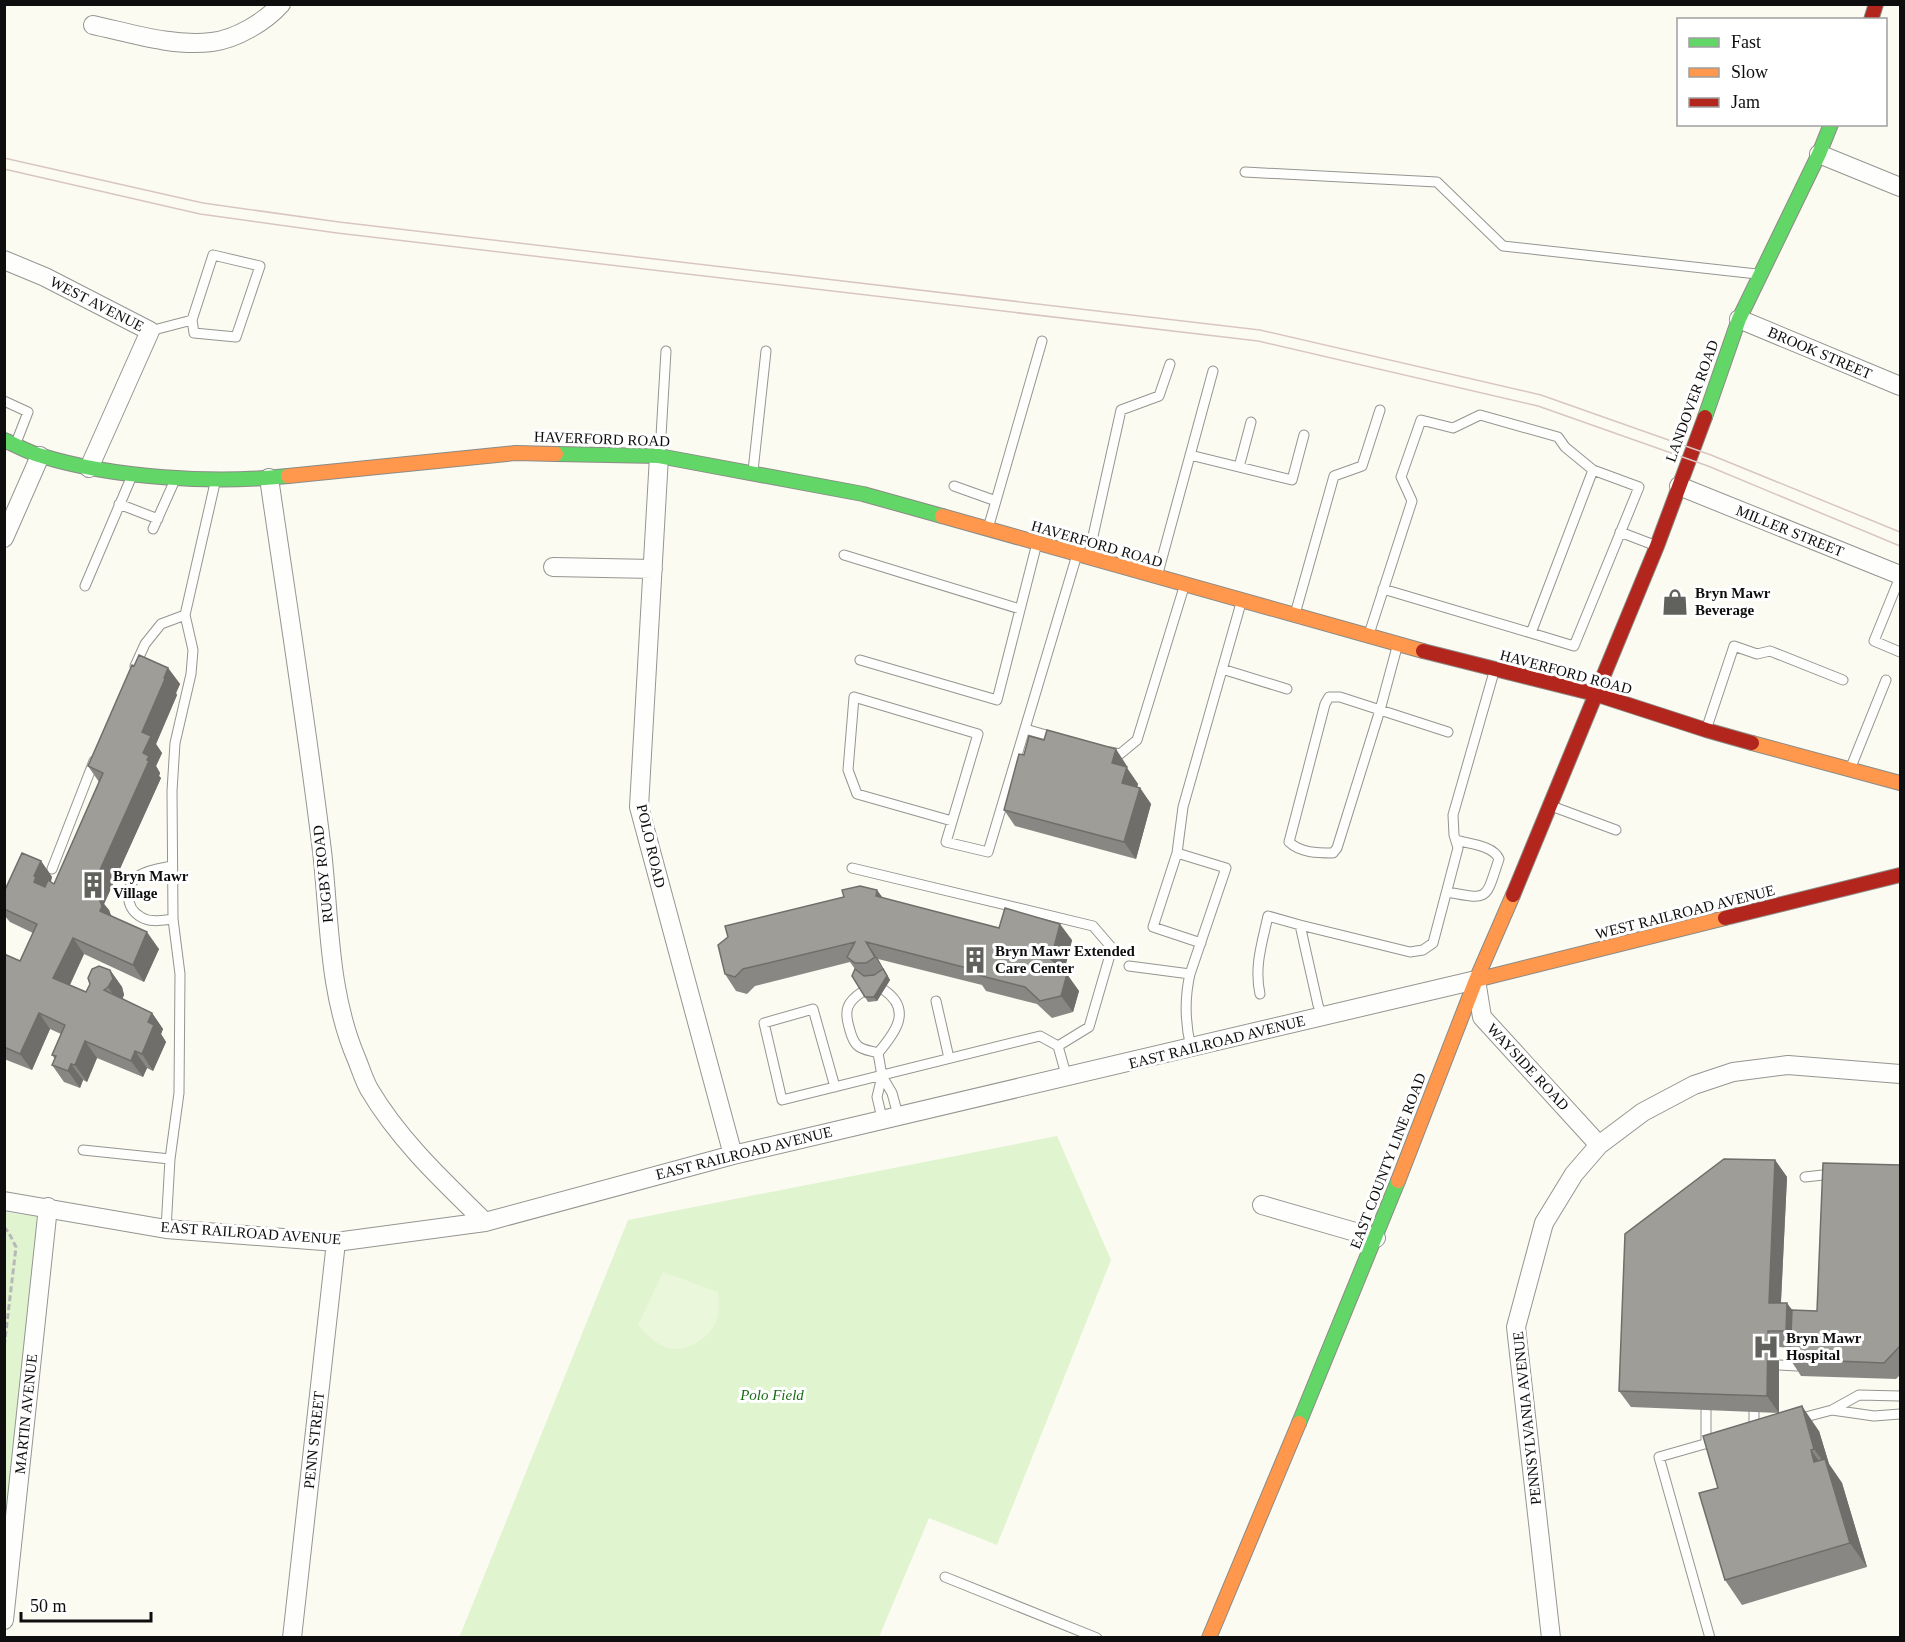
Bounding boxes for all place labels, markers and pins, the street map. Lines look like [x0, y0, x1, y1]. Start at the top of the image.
place label: Bryn Mawr Beverage [1695, 585, 1771, 618]
shop icon: Bryn Mawr Beverage [1660, 587, 1690, 617]
place label: Bryn Mawr Village [113, 868, 189, 901]
building icon: Bryn Mawr Village [78, 870, 108, 900]
place label: Bryn Mawr Extended Care Center [995, 943, 1135, 976]
building icon: Bryn Mawr Extended Care Center [960, 945, 990, 975]
place label: Bryn Mawr Hospital [1786, 1330, 1862, 1363]
hospital icon: Bryn Mawr Hospital [1751, 1332, 1781, 1362]

